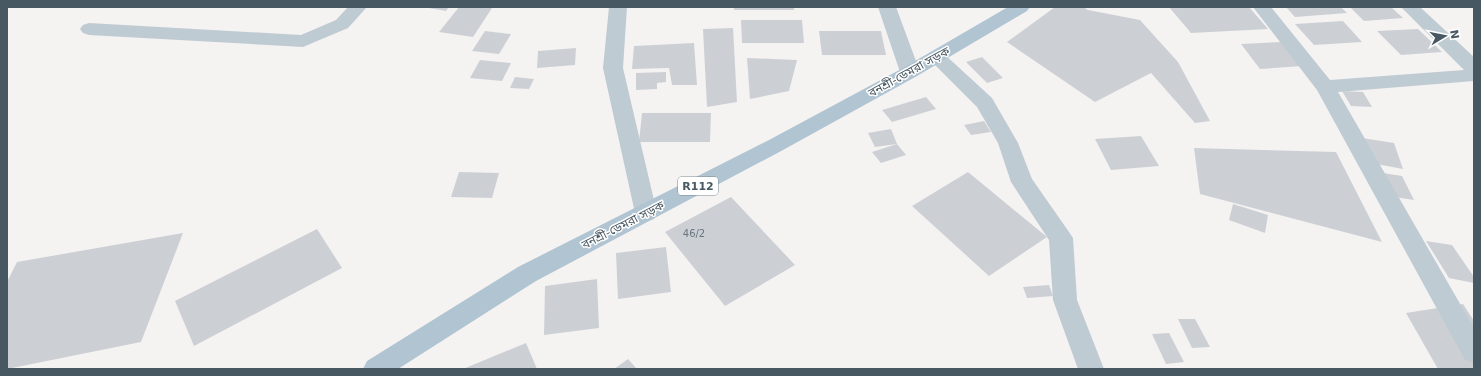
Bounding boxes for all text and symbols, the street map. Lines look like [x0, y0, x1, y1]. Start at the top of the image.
north arrow [1425, 16, 1465, 56]
text: N [1447, 29, 1462, 40]
street label: বনশ্রী-ডেমরা সড়ক [865, 43, 952, 101]
road number: R112 [678, 177, 718, 195]
street label: বনশ্রী-ডেমরা সড়ক [578, 197, 667, 252]
house number: 46/2 [683, 228, 705, 239]

